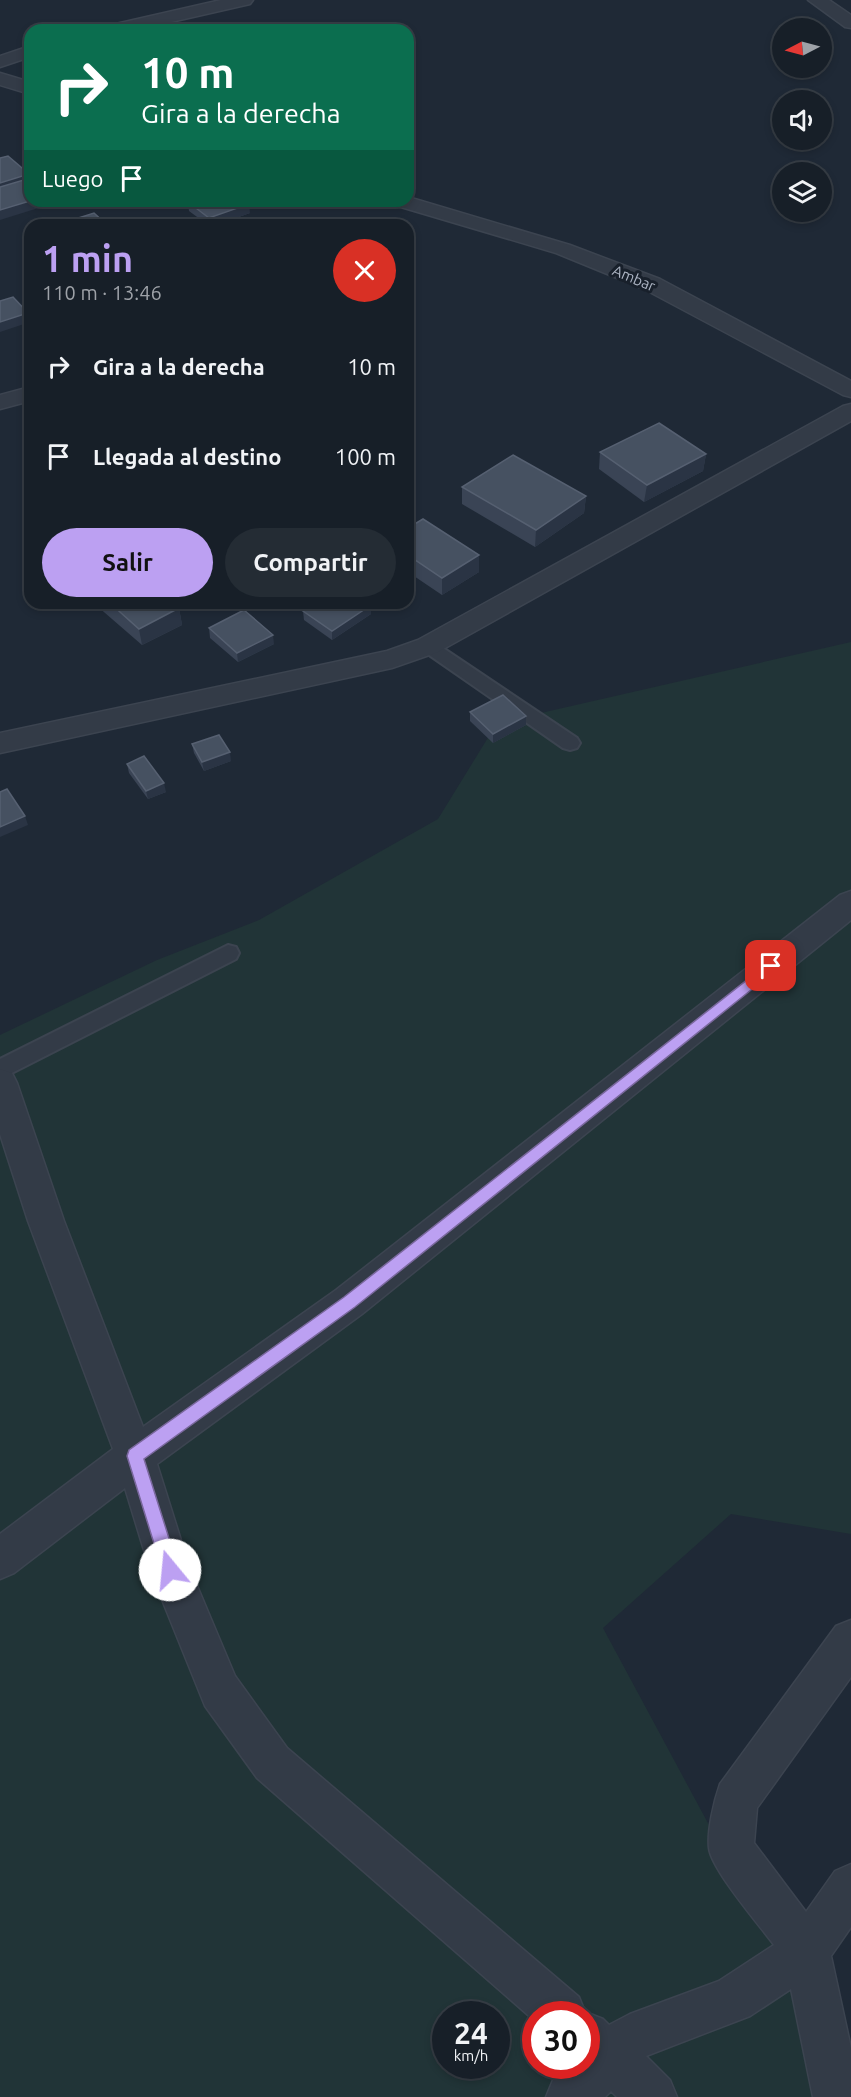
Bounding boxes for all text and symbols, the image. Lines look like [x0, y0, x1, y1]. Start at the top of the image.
north arrow [772, 18, 832, 78]
map controls [772, 18, 832, 222]
icon: right [42, 48, 120, 126]
text: 10 m [141, 49, 235, 96]
button: sound [772, 90, 832, 150]
text: Gira a la derecha [141, 98, 341, 128]
icon: arrive [115, 162, 148, 195]
button: layers [772, 162, 832, 222]
text: Luego [42, 166, 103, 191]
text: 1 min [42, 238, 133, 279]
button: close [333, 239, 396, 302]
street label: Ambar [610, 261, 658, 295]
text: 110 m · 13:46 [42, 281, 162, 304]
icon: right [42, 350, 75, 383]
text: Gira a la derecha [93, 354, 265, 379]
text: 10 m [347, 354, 396, 379]
icon: arrive [42, 440, 75, 473]
text: Llegada al destino [93, 444, 281, 469]
text: 100 m [335, 444, 396, 469]
button: Salir [42, 528, 213, 597]
button: Compartir [225, 528, 396, 597]
pin [745, 940, 796, 991]
icon: arrive [754, 949, 787, 982]
position arrow [138, 1538, 202, 1602]
speed limit sign: 30 [522, 2001, 600, 2079]
text: 24 [454, 2016, 488, 2050]
text: km/h [454, 2047, 488, 2064]

